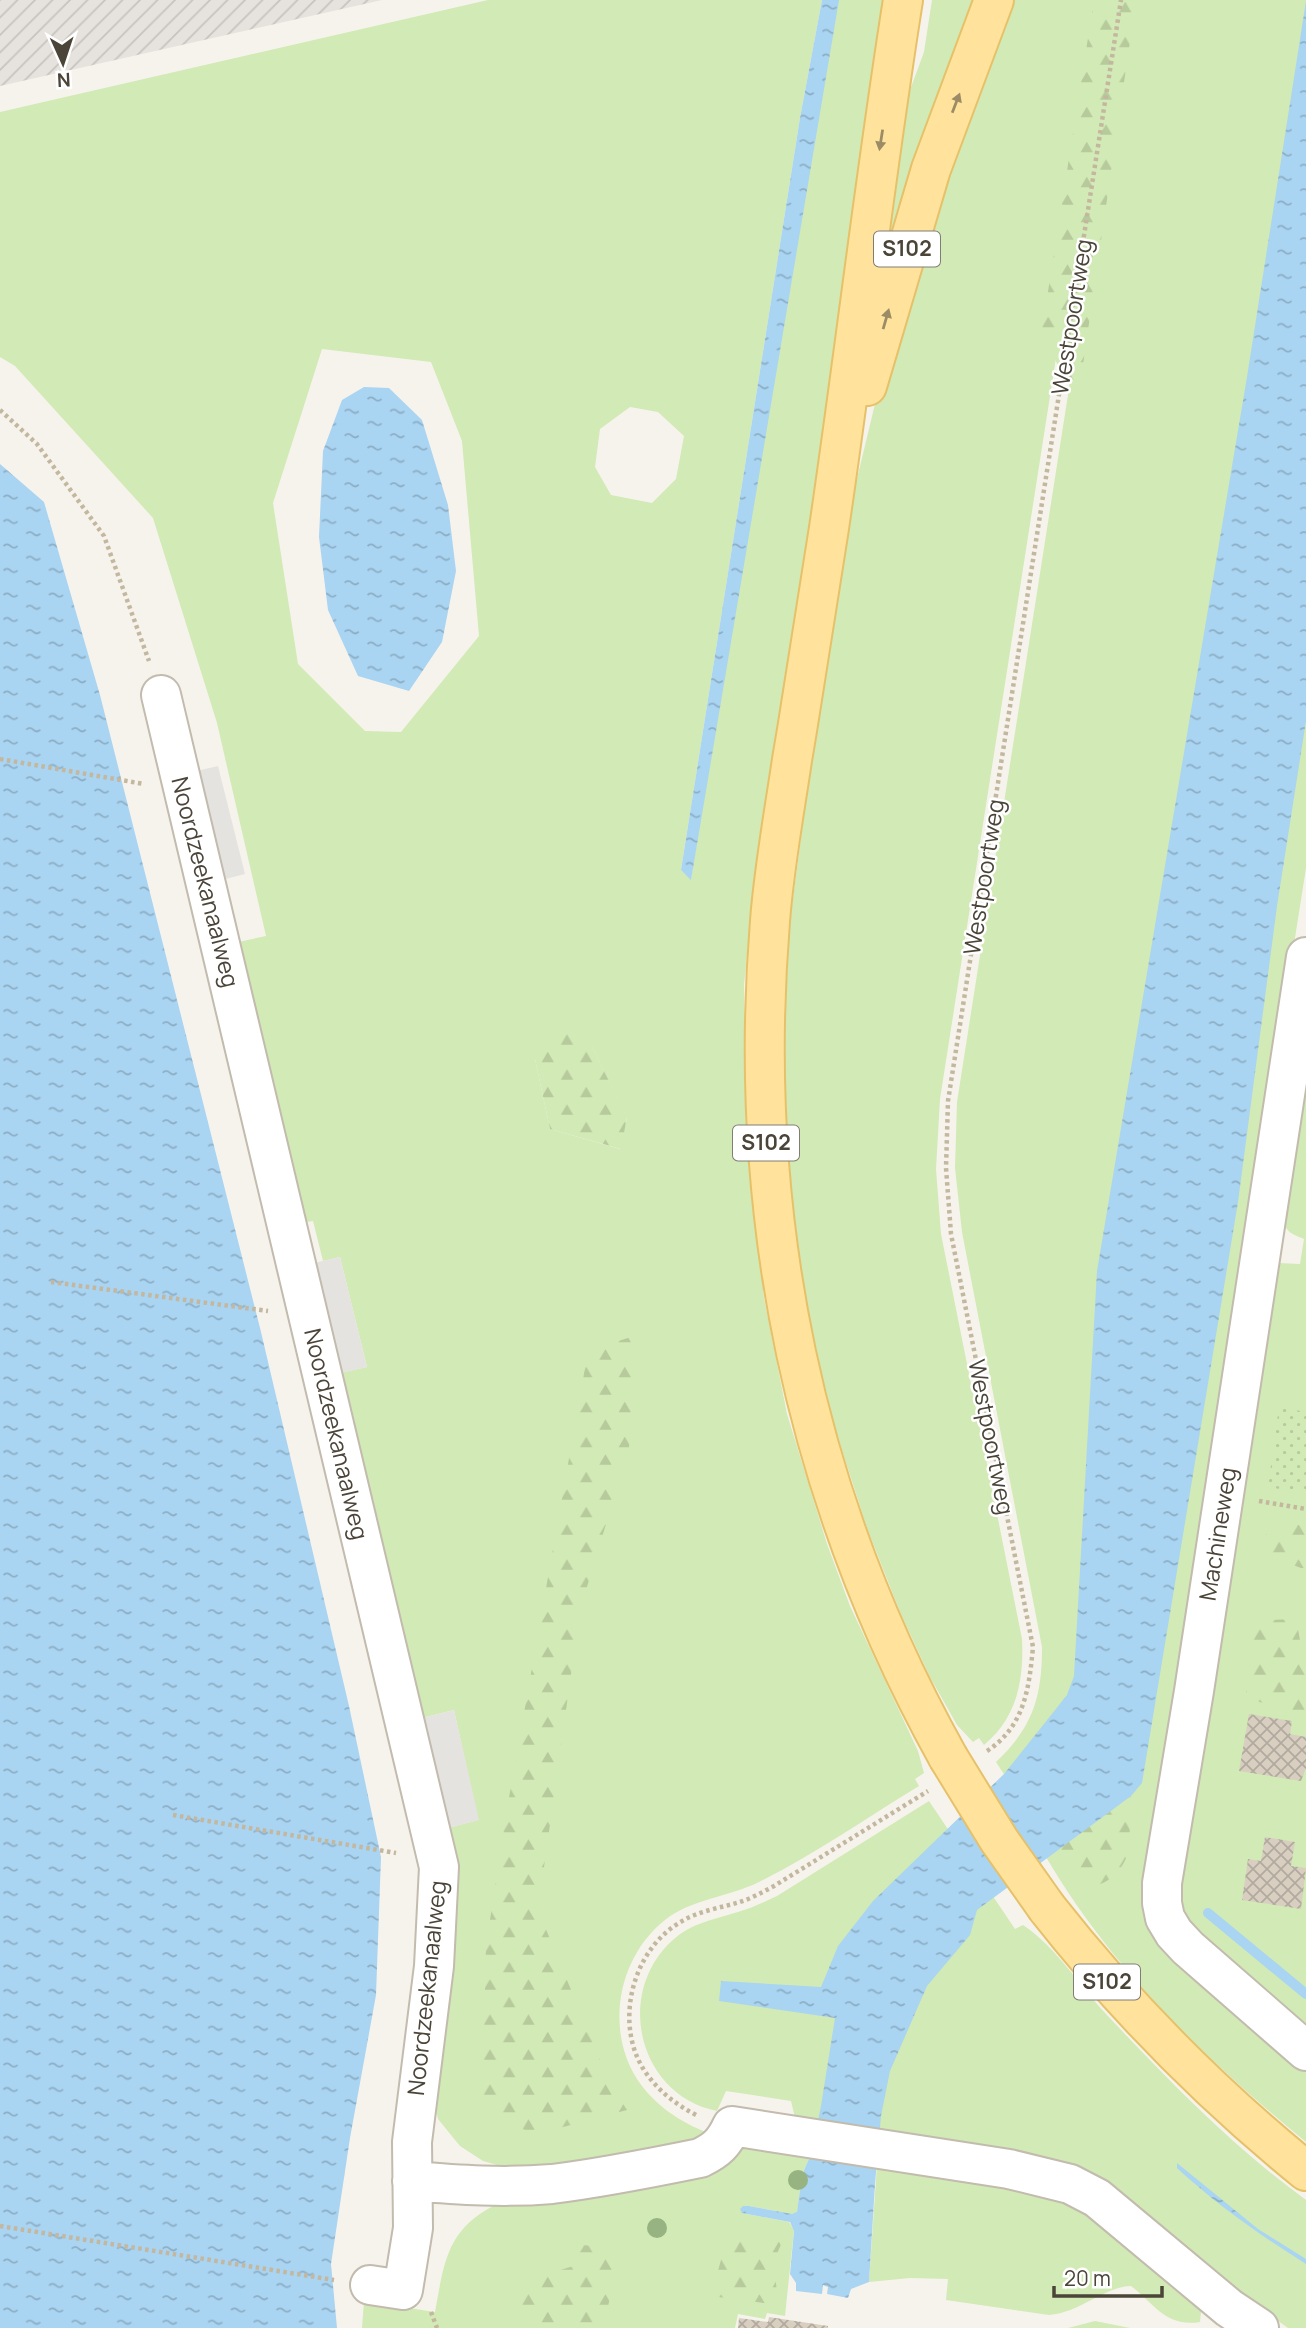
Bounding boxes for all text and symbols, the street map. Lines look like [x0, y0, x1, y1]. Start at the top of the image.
north arrow [28, 28, 98, 98]
text: N [56, 67, 71, 93]
one-way arrow [950, 92, 961, 113]
one-way arrow [875, 129, 886, 151]
road number: S102 [874, 232, 940, 266]
street label: Westpoortweg [1043, 237, 1099, 397]
one-way arrow [882, 308, 892, 329]
street label: Noordzeekanaalweg [164, 773, 248, 990]
street label: Westpoortweg [955, 797, 1011, 957]
road number: S102 [733, 1126, 799, 1160]
street label: Noordzeekanaalweg [297, 1325, 377, 1543]
street label: Westpoortweg [961, 1356, 1023, 1517]
street label: Machineweg [1191, 1465, 1243, 1603]
street label: Noordzeekanaalweg [399, 1879, 453, 2097]
road number: S102 [1074, 1965, 1140, 2000]
scale bar [1054, 2254, 1162, 2298]
text: 20 m [1064, 2264, 1111, 2292]

